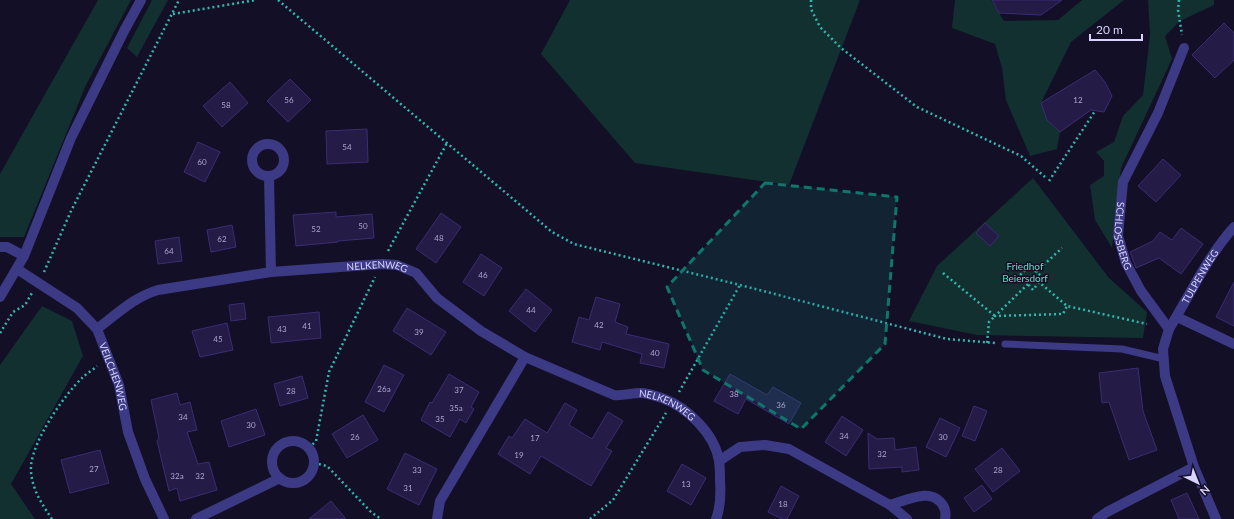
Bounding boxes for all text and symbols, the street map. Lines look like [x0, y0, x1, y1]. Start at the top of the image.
scale bar [1090, 16, 1142, 42]
text: 20 m [1096, 22, 1123, 37]
house number: 56 [284, 95, 294, 105]
house number: 12 [1073, 95, 1083, 105]
house number: 58 [221, 100, 231, 110]
house number: 54 [342, 142, 352, 152]
house number: 60 [197, 157, 207, 167]
street label: SCHLOSSBERG [1112, 201, 1135, 272]
house number: 50 [358, 221, 368, 231]
house number: 52 [311, 224, 321, 234]
house number: 48 [434, 233, 444, 243]
house number: 62 [217, 234, 227, 244]
house number: 64 [164, 246, 174, 256]
street label: TULPENWEG [1179, 247, 1221, 306]
street label: NELKENWEG [346, 258, 410, 275]
park label: Friedhof Beiersdorf [1002, 260, 1048, 284]
house number: 46 [478, 270, 488, 280]
house number: 44 [526, 305, 536, 315]
house number: 42 [594, 320, 604, 330]
house number: 41 [302, 321, 312, 331]
house number: 43 [277, 324, 287, 334]
house number: 39 [414, 327, 424, 337]
house number: 45 [213, 334, 223, 344]
street label: VEILCHENWEG [97, 341, 130, 412]
house number: 40 [650, 348, 660, 358]
house number: 26a [377, 384, 391, 394]
house number: 37 [454, 385, 464, 395]
house number: 28 [286, 386, 296, 396]
street label: NELKENWEG [639, 387, 698, 423]
house number: 38 [729, 389, 739, 399]
house number: 36 [776, 400, 786, 410]
house number: 35a [449, 403, 463, 413]
house number: 34 [178, 412, 188, 422]
house number: 35 [435, 414, 445, 424]
house number: 30 [246, 420, 256, 430]
house number: 34 [839, 431, 849, 441]
house number: 26 [350, 432, 360, 442]
house number: 30 [938, 432, 948, 442]
house number: 17 [530, 433, 540, 443]
house number: 32 [877, 449, 887, 459]
house number: 19 [514, 450, 524, 460]
north arrow [1178, 463, 1218, 503]
house number: 27 [89, 464, 99, 474]
house number: 33 [412, 465, 422, 475]
house number: 28 [993, 465, 1003, 475]
house number: 32a [170, 471, 184, 481]
house number: 32 [195, 471, 205, 481]
house number: 13 [681, 479, 691, 489]
house number: 31 [403, 483, 413, 493]
text: N [1198, 483, 1213, 498]
house number: 18 [778, 499, 788, 509]

